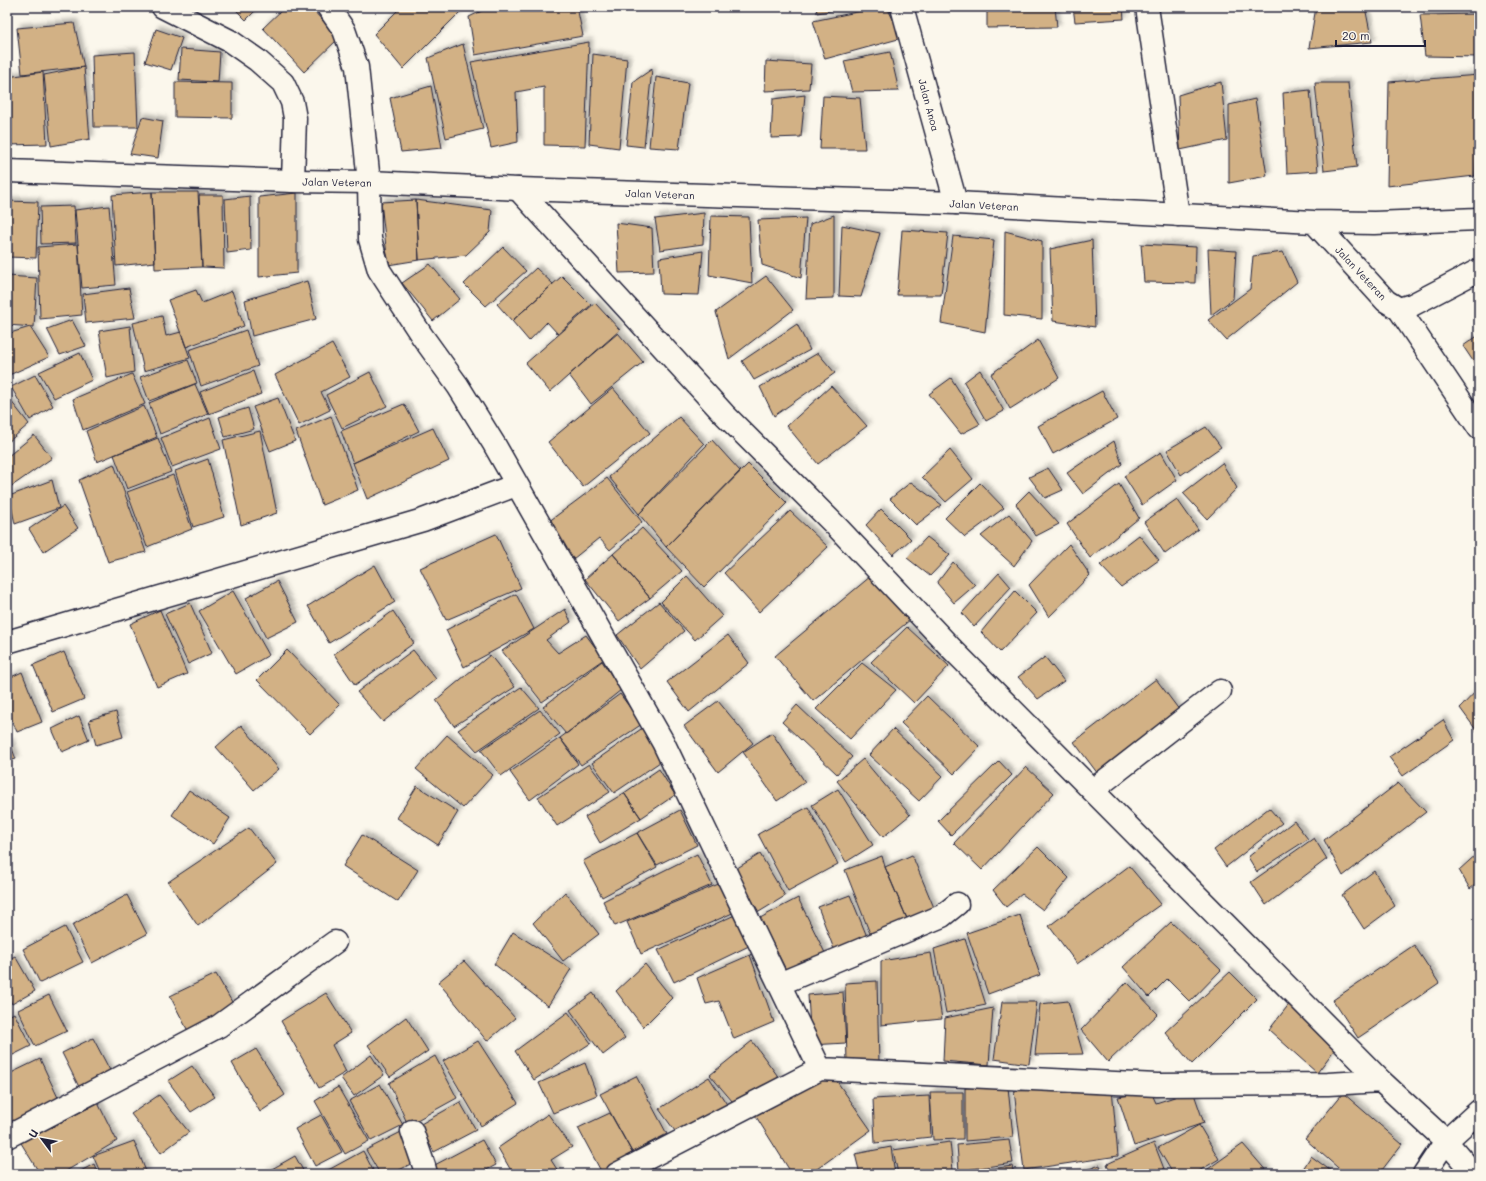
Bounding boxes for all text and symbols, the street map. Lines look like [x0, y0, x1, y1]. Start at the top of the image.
scale bar [1336, 22, 1425, 48]
text: 20 m [1342, 27, 1370, 43]
street label: Jalan Anoa [915, 77, 943, 133]
street label: Jalan Veteran [302, 174, 372, 190]
street label: Jalan Veteran [625, 186, 695, 202]
street label: Jalan Veteran [949, 196, 1019, 214]
street label: Jalan Veteran [1332, 243, 1390, 303]
north arrow [22, 1119, 62, 1159]
text: U [25, 1126, 42, 1141]

